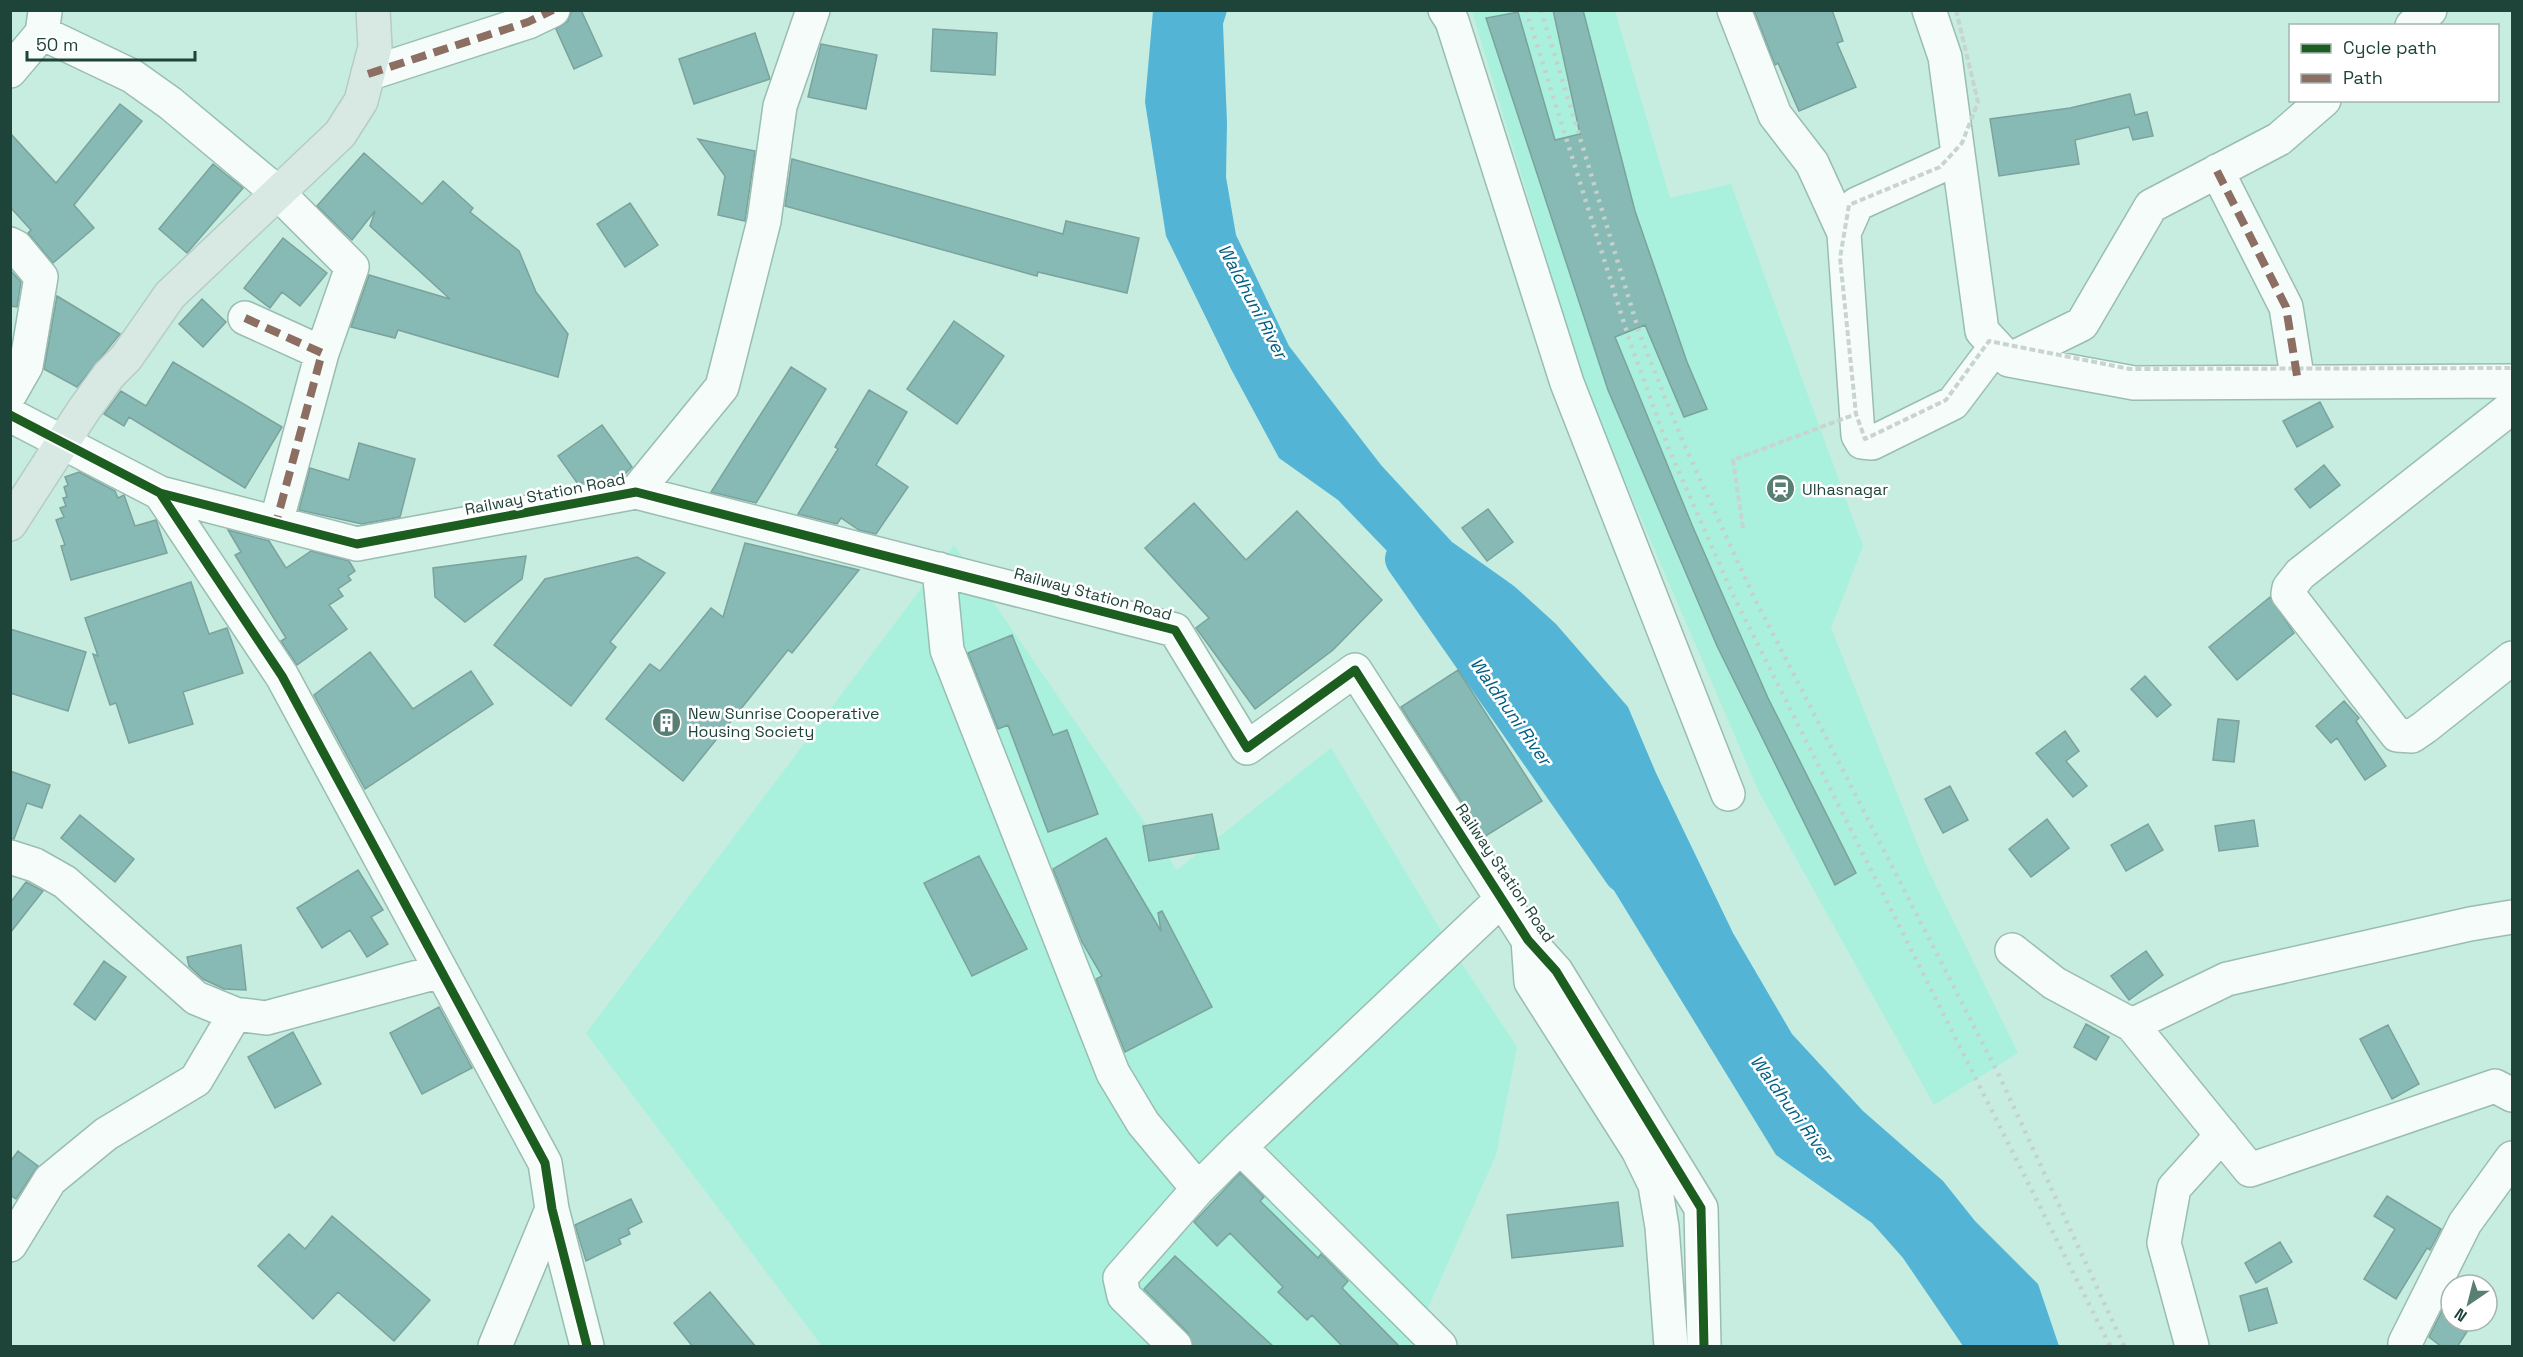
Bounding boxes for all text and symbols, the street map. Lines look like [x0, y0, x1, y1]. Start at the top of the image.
scale bar [27, 24, 195, 62]
legend [2289, 24, 2499, 102]
text: 50 m [36, 33, 78, 56]
text: Cycle path [2343, 36, 2437, 59]
text: Path [2343, 66, 2383, 89]
water label: Waldhuni River [1213, 240, 1294, 364]
street label: Railway Station Road [463, 468, 627, 520]
station icon: Ulhasnagar [1765, 473, 1797, 505]
place label: Ulhasnagar [1802, 479, 1888, 500]
street label: Railway Station Road [1012, 563, 1174, 625]
water label: Waldhuni River [1465, 653, 1558, 771]
place label: New Sunrise Cooperative Housing Society [688, 703, 880, 742]
building icon: New Sunrise Cooperative Housing Society [651, 706, 683, 738]
street label: Railway Station Road [1451, 800, 1559, 946]
water label: Waldhuni River [1746, 1050, 1840, 1168]
north arrow [2439, 1273, 2499, 1333]
text: N [2450, 1303, 2471, 1327]

